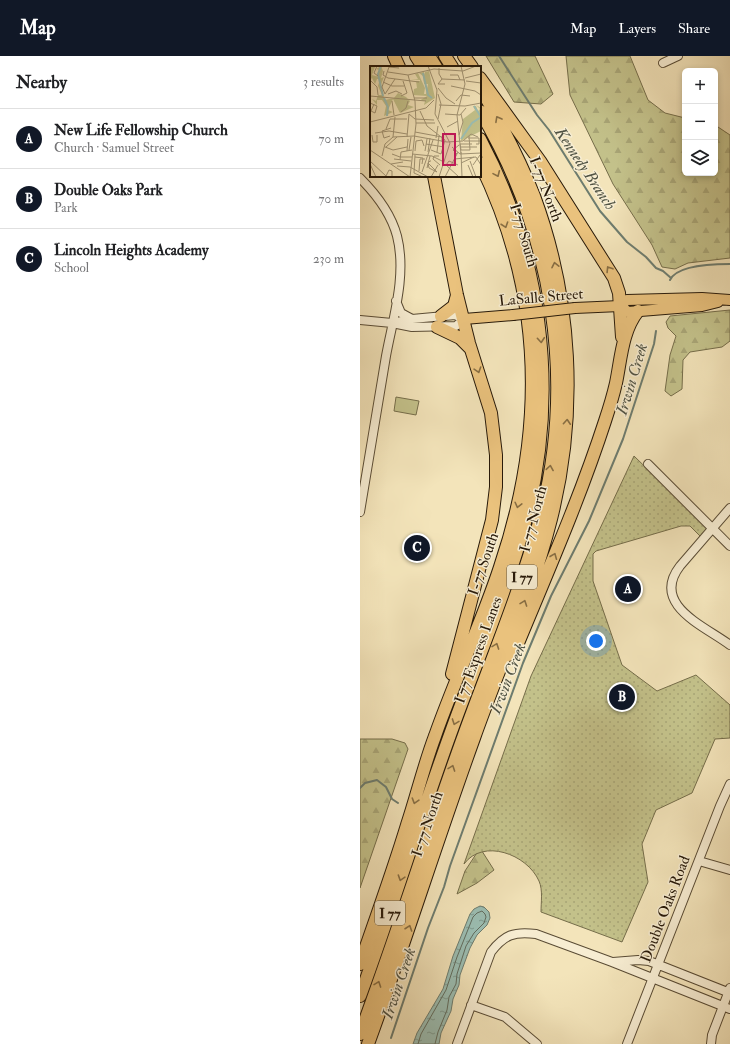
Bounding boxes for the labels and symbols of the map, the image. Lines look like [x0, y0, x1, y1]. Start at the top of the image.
inset map [370, 66, 481, 177]
one-way arrow [495, 115, 502, 123]
water label: Kennedy Branch [550, 122, 620, 214]
street label: I-77 North [524, 154, 567, 224]
one-way arrow [492, 170, 500, 177]
street label: I-77 South [505, 201, 542, 269]
one-way arrow [501, 221, 509, 228]
one-way arrow [551, 262, 559, 269]
one-way arrow [606, 266, 613, 273]
street label: LaSalle Street [498, 284, 584, 311]
one-way arrow [536, 336, 545, 343]
water label: Irwin Creek [611, 341, 652, 419]
one-way arrow [473, 366, 482, 373]
one-way arrow [562, 419, 571, 425]
one-way arrow [546, 465, 554, 472]
street label: I-77 North [516, 484, 551, 554]
one-way arrow [514, 501, 523, 508]
street label: I-77 South [464, 530, 503, 598]
pin: C [404, 533, 430, 563]
one-way arrow [549, 552, 557, 559]
road number: I 77 [507, 565, 537, 589]
pin: A [615, 574, 641, 604]
street label: I 77 Express Lanes [450, 594, 508, 707]
one-way arrow [519, 599, 528, 606]
your location [586, 631, 606, 651]
water label: Irwin Creek [485, 640, 531, 717]
one-way arrow [492, 643, 500, 650]
pin: B [609, 682, 635, 712]
one-way arrow [451, 718, 459, 725]
one-way arrow [447, 765, 455, 772]
street label: I-77 North [407, 789, 448, 859]
one-way arrow [411, 797, 420, 804]
street label: Double Oaks Road [636, 853, 695, 965]
one-way arrow [397, 875, 406, 882]
road number: I 77 [375, 901, 405, 925]
one-way arrow [404, 925, 413, 932]
water label: Irwin Creek [377, 945, 421, 1022]
one-way arrow [374, 981, 382, 988]

